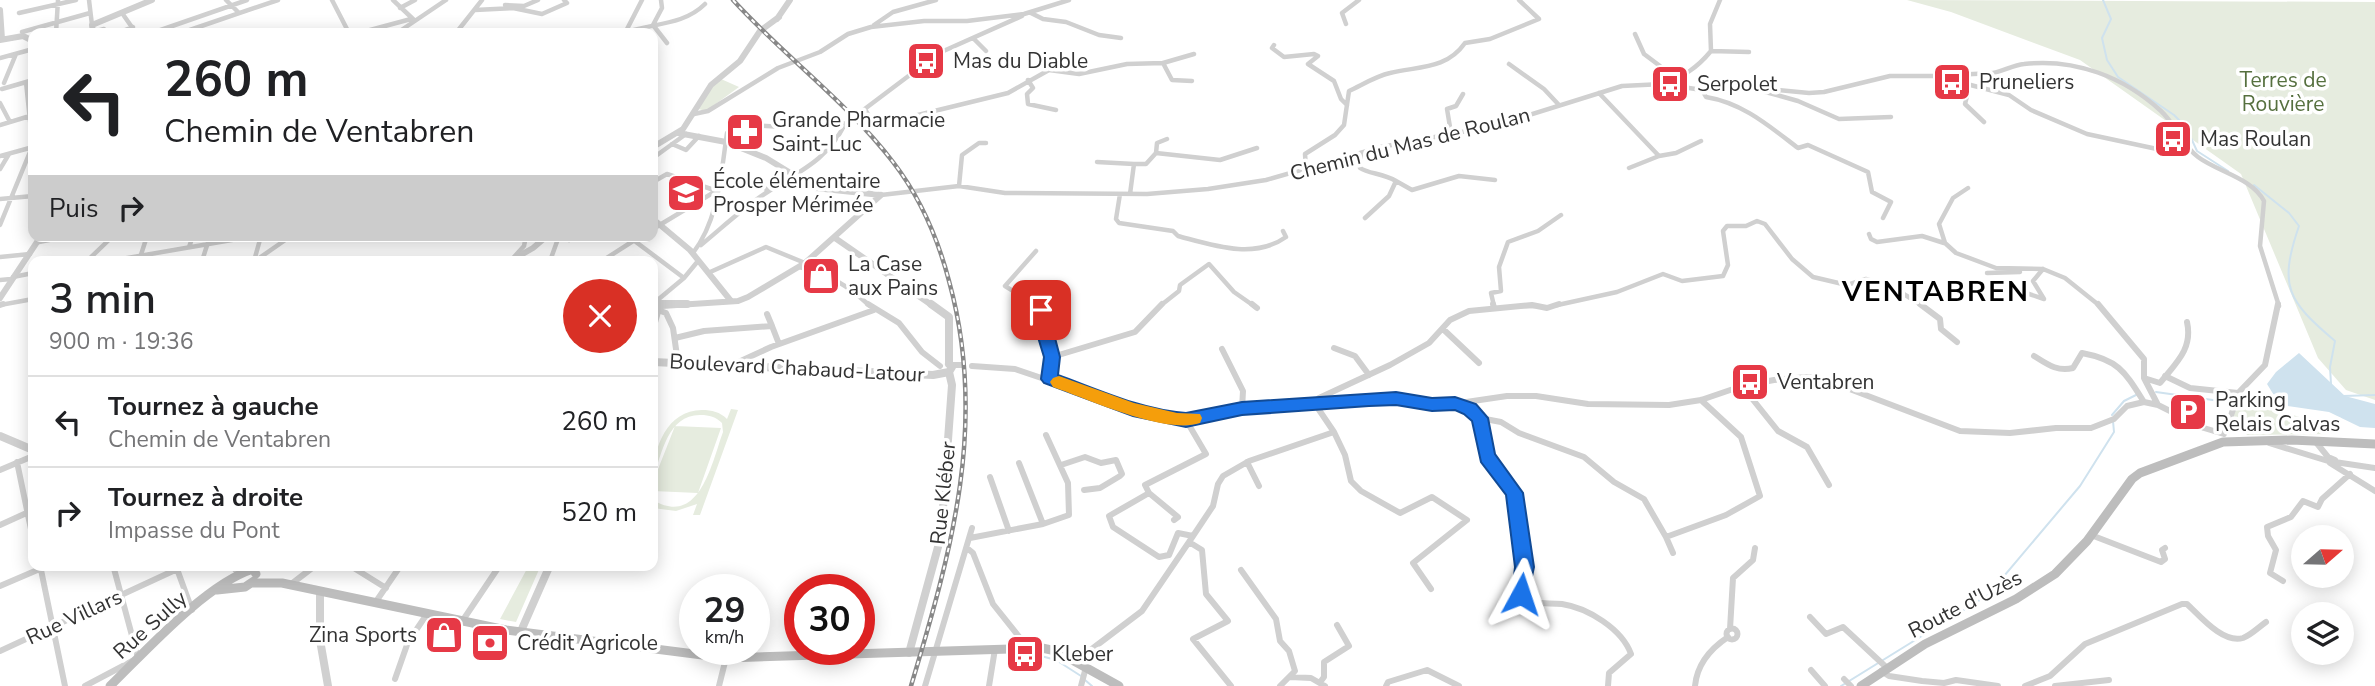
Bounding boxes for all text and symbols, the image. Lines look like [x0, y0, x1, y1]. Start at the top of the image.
bus stop icon: Mas du Diable [905, 40, 947, 82]
text: 260 m [164, 46, 308, 113]
place label: Mas du Diable [953, 47, 1088, 75]
icon: left [49, 56, 140, 147]
bus stop icon: Pruneliers [1931, 61, 1973, 103]
bus stop icon: Serpolet [1649, 63, 1691, 105]
park label: Terres de Rouvière [2239, 66, 2327, 118]
place label: Pruneliers [1979, 68, 2074, 96]
place label: Serpolet [1697, 70, 1778, 98]
street label: Chemin du Mas de Roulan [1287, 101, 1533, 187]
place label: Grande Pharmacie Saint-Luc [772, 106, 945, 158]
text: Chemin de Ventabren [164, 110, 475, 153]
pharmacy icon: Grande Pharmacie Saint-Luc [724, 111, 766, 153]
bus stop icon: Mas Roulan [2152, 118, 2194, 160]
place label: Mas Roulan [2200, 125, 2311, 153]
place label: École élémentaire Prosper Mérimée [713, 167, 880, 219]
school or university icon: École élémentaire Prosper Mérimée [665, 172, 707, 214]
icon: right [112, 189, 150, 227]
text: Puis [49, 191, 98, 226]
place label: La Case aux Pains [848, 250, 938, 302]
shop icon: La Case aux Pains [800, 255, 842, 297]
text: 3 min [49, 271, 156, 328]
district label: VENTABREN [1841, 273, 2030, 311]
button: close [563, 279, 637, 353]
pin [1011, 280, 1071, 340]
icon: arrive [1022, 291, 1060, 329]
text: 900 m · 19:36 [49, 326, 194, 357]
street label: Boulevard Chabaud-Latour [669, 347, 926, 389]
bus stop icon: Ventabren [1729, 361, 1771, 403]
place label: Ventabren [1776, 368, 1875, 396]
place label: Parking Relais Calvas [2215, 386, 2340, 438]
text: Tournez à gauche [108, 389, 319, 424]
parking icon: Parking Relais Calvas [2167, 391, 2209, 433]
icon: left [49, 403, 87, 441]
text: 260 m [561, 404, 637, 439]
text: Chemin de Ventabren [108, 424, 331, 455]
street label: Rue Kléber [924, 439, 962, 546]
text: Tournez à droite [108, 480, 303, 515]
icon: right [49, 494, 87, 532]
text: 520 m [561, 495, 637, 530]
text: Impasse du Pont [108, 515, 280, 546]
north arrow [2291, 525, 2354, 588]
map controls [2291, 525, 2354, 665]
position arrow [1484, 557, 1558, 631]
street label: Route d'Uzès [1903, 563, 2027, 645]
speed limit sign: 30 [784, 574, 875, 665]
street label: Rue Villars [21, 583, 127, 651]
street label: Rue Sully [107, 584, 193, 666]
text: 29 [703, 587, 746, 634]
button: layers [2291, 602, 2354, 665]
shop icon: Zina Sports [423, 614, 465, 656]
place label: Zina Sports [309, 621, 417, 649]
bank icon: Crédit Agricole [469, 622, 511, 664]
text: km/h [705, 625, 744, 649]
place label: Crédit Agricole [517, 629, 658, 657]
bus stop icon: Kleber [1004, 633, 1046, 675]
place label: Kleber [1052, 640, 1114, 668]

